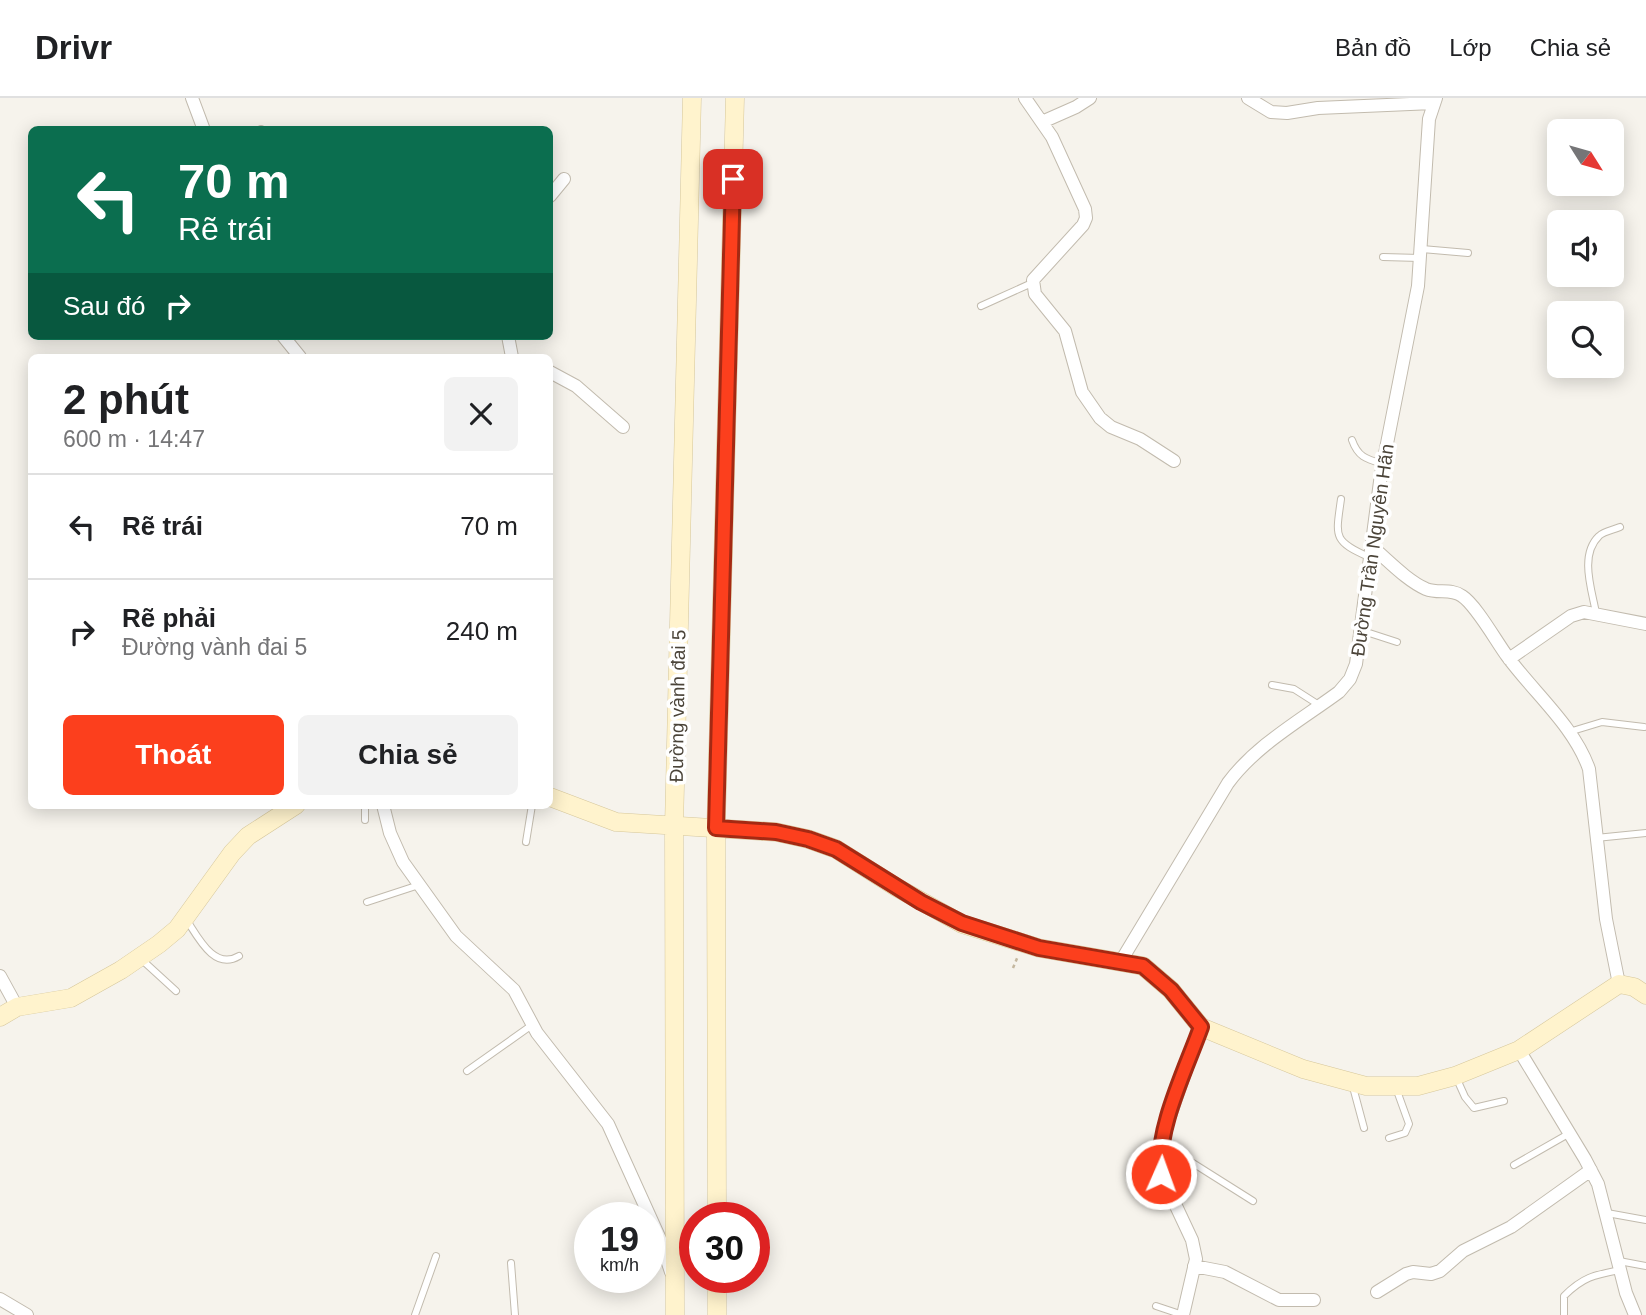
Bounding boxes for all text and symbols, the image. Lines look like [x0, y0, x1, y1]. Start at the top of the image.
text: Drivr [35, 29, 112, 66]
text: Bản đồ [1335, 34, 1411, 61]
text: Lớp [1449, 34, 1492, 61]
text: Chia sẻ [1530, 34, 1611, 61]
north arrow [1547, 119, 1624, 196]
map controls [1547, 119, 1624, 378]
pin [703, 149, 763, 209]
icon: left [63, 154, 154, 245]
text: 70 m [178, 154, 290, 208]
icon: arrive [714, 160, 752, 198]
button: sound [1547, 210, 1624, 287]
text: Rẽ trái [178, 211, 272, 247]
icon: right [159, 287, 197, 325]
text: Sau đó [63, 291, 145, 321]
button: search [1547, 301, 1624, 378]
text: 2 phút [63, 376, 189, 423]
button: close [444, 377, 518, 451]
text: 600 m · 14:47 [63, 426, 205, 452]
street label: Đường Trần Nguyên Hãn [1347, 443, 1398, 658]
icon: left [63, 508, 101, 546]
text: Rẽ trái [122, 511, 203, 541]
text: 70 m [460, 511, 518, 541]
text: Rẽ phải [122, 603, 216, 633]
icon: right [63, 613, 101, 651]
text: 240 m [446, 616, 518, 646]
street label: Đường vành đai 5 [666, 629, 689, 783]
text: Đường vành đai 5 [122, 634, 307, 660]
button: Thoát [63, 715, 284, 795]
button: Chia sẻ [298, 715, 518, 795]
position arrow [1124, 1137, 1198, 1211]
speed limit sign: 30 [679, 1202, 770, 1293]
text: 19 [600, 1219, 639, 1258]
text: km/h [600, 1255, 639, 1275]

